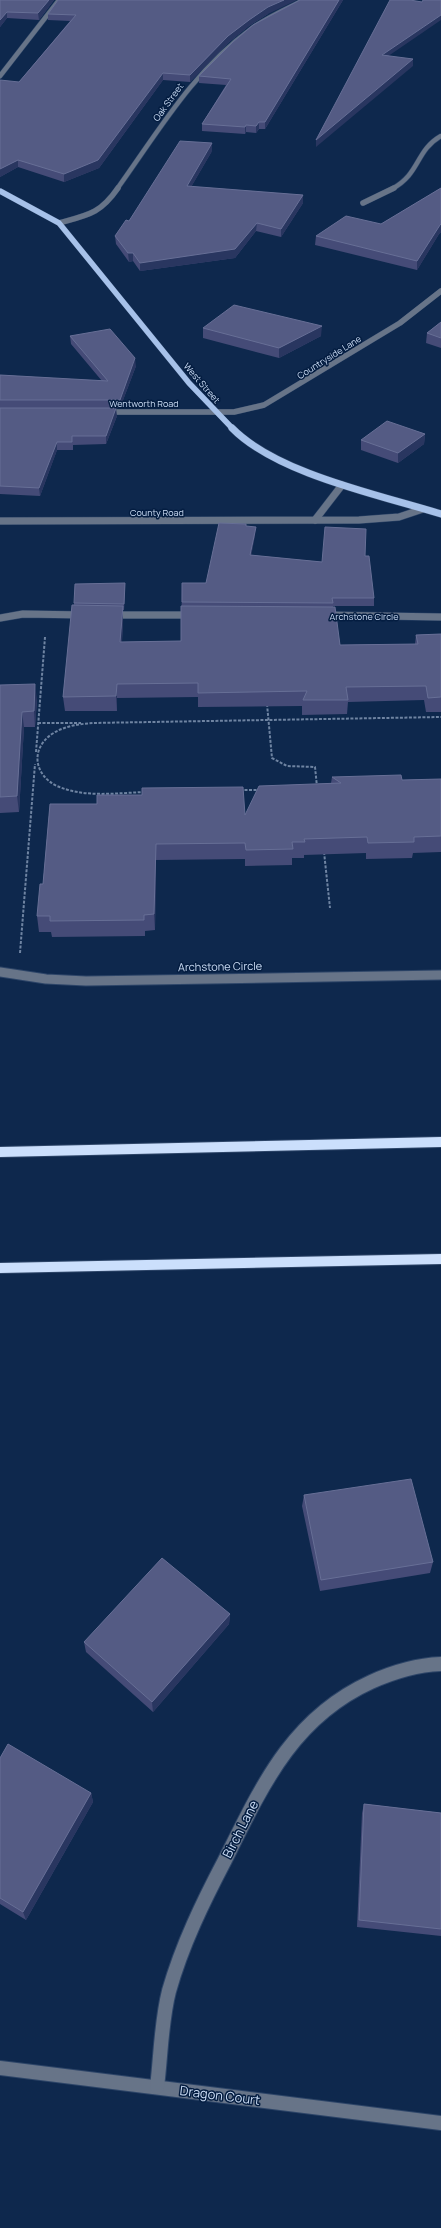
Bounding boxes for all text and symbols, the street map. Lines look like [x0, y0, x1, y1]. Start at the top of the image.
street label: Oak Street [150, 80, 186, 124]
street label: Countryside Lane [294, 332, 364, 382]
street label: West Street [181, 360, 223, 406]
street label: Wentworth Road [109, 397, 179, 410]
street label: County Road [130, 506, 184, 519]
street label: Archstone Circle [330, 610, 398, 623]
street label: Archstone Circle [178, 958, 263, 974]
street label: Birch Lane [218, 1797, 262, 1861]
street label: Dragon Court [179, 2081, 261, 2109]

